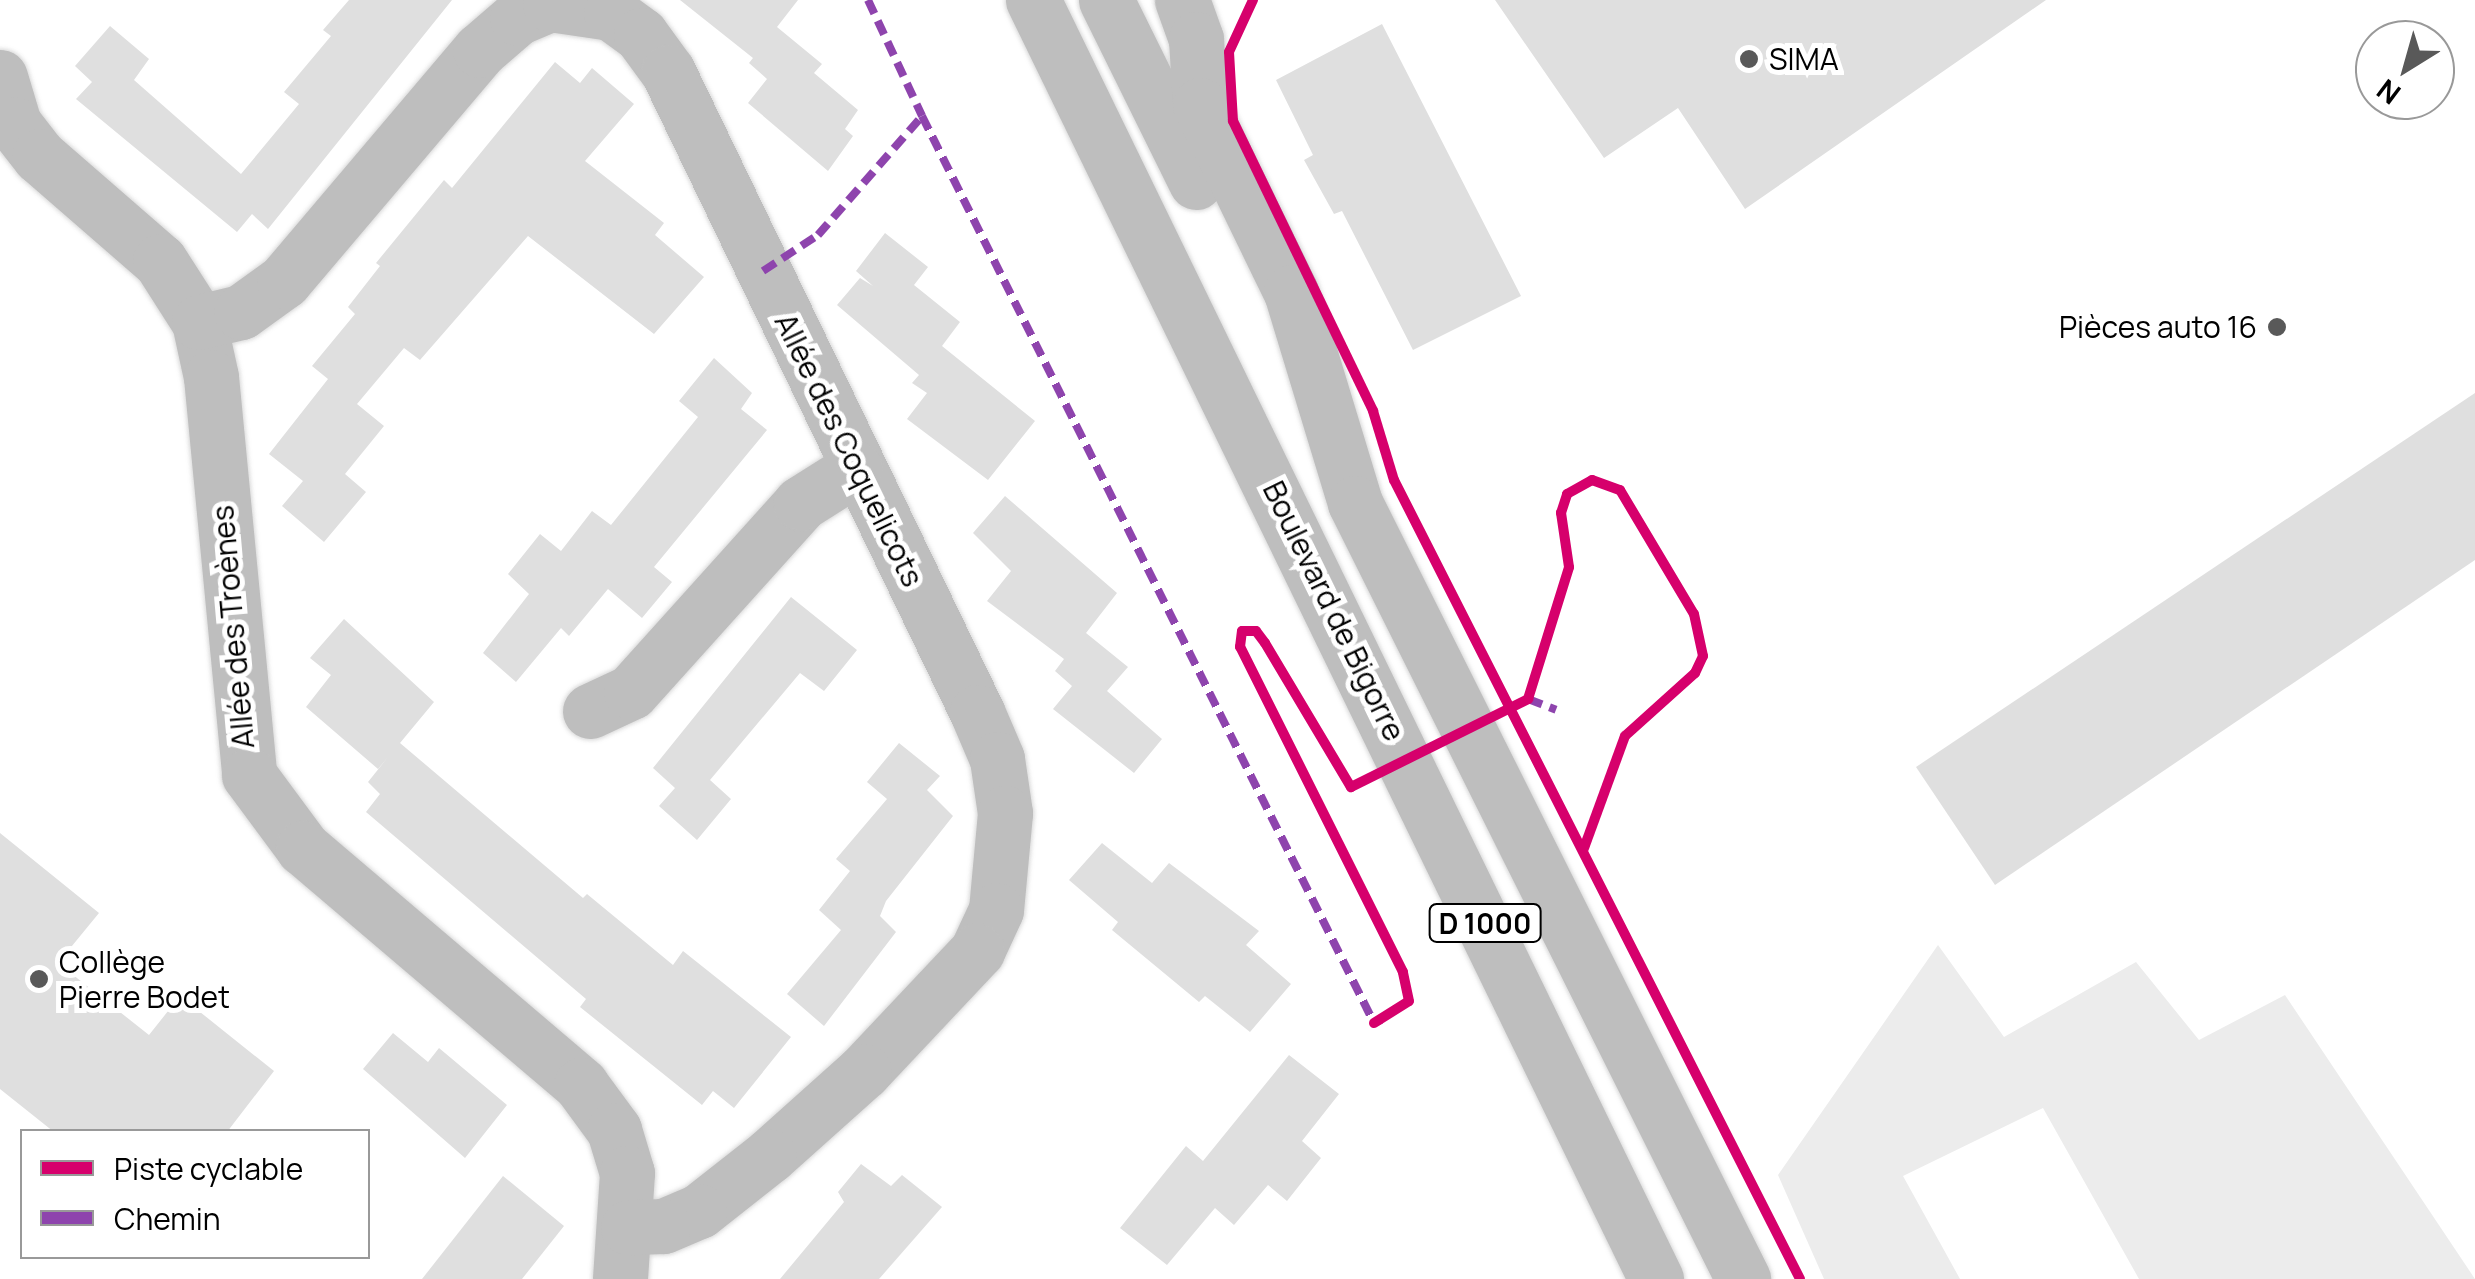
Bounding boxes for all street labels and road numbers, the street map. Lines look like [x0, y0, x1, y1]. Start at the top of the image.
street label: Allée des Coquelicots [767, 308, 931, 592]
street label: Boulevard de Bigorre [1256, 475, 1412, 747]
street label: Allée des Troènes [204, 504, 262, 750]
road number: D 1000 [1428, 900, 1542, 946]

